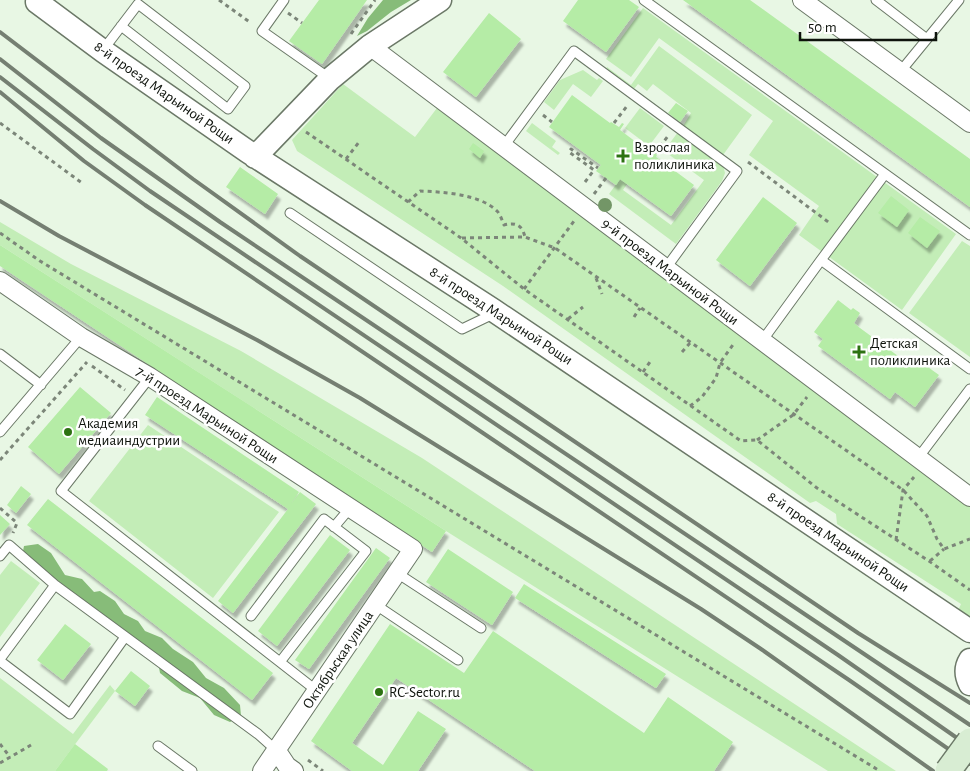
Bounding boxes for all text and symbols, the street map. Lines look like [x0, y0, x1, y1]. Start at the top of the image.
scale bar [800, 10, 936, 42]
text: 50 m [808, 20, 837, 35]
street label: 8-й проезд Марьиной Рощи [91, 39, 237, 147]
place label: Взрослая поликлиника [634, 140, 714, 172]
marker: Взрослая поликлиника [616, 149, 630, 163]
street label: 9-й проезд Марьиной Рощи [599, 216, 741, 328]
street label: 8-й проезд Марьиной Рощи [427, 264, 575, 368]
place label: Детская поликлиника [870, 336, 950, 368]
marker: Детская поликлиника [852, 345, 866, 359]
street label: 7-й проезд Марьиной Рощи [133, 363, 281, 467]
place label: Академия медиаиндустрии [78, 416, 180, 448]
marker: Академия медиаиндустрии [62, 426, 74, 438]
street label: 8-й проезд Марьиной Рощи [765, 489, 911, 595]
street label: Октябрьская улица [300, 608, 376, 712]
place label: RC-Sector.ru [389, 685, 460, 700]
marker: RC-Sector.ru [373, 686, 385, 698]

